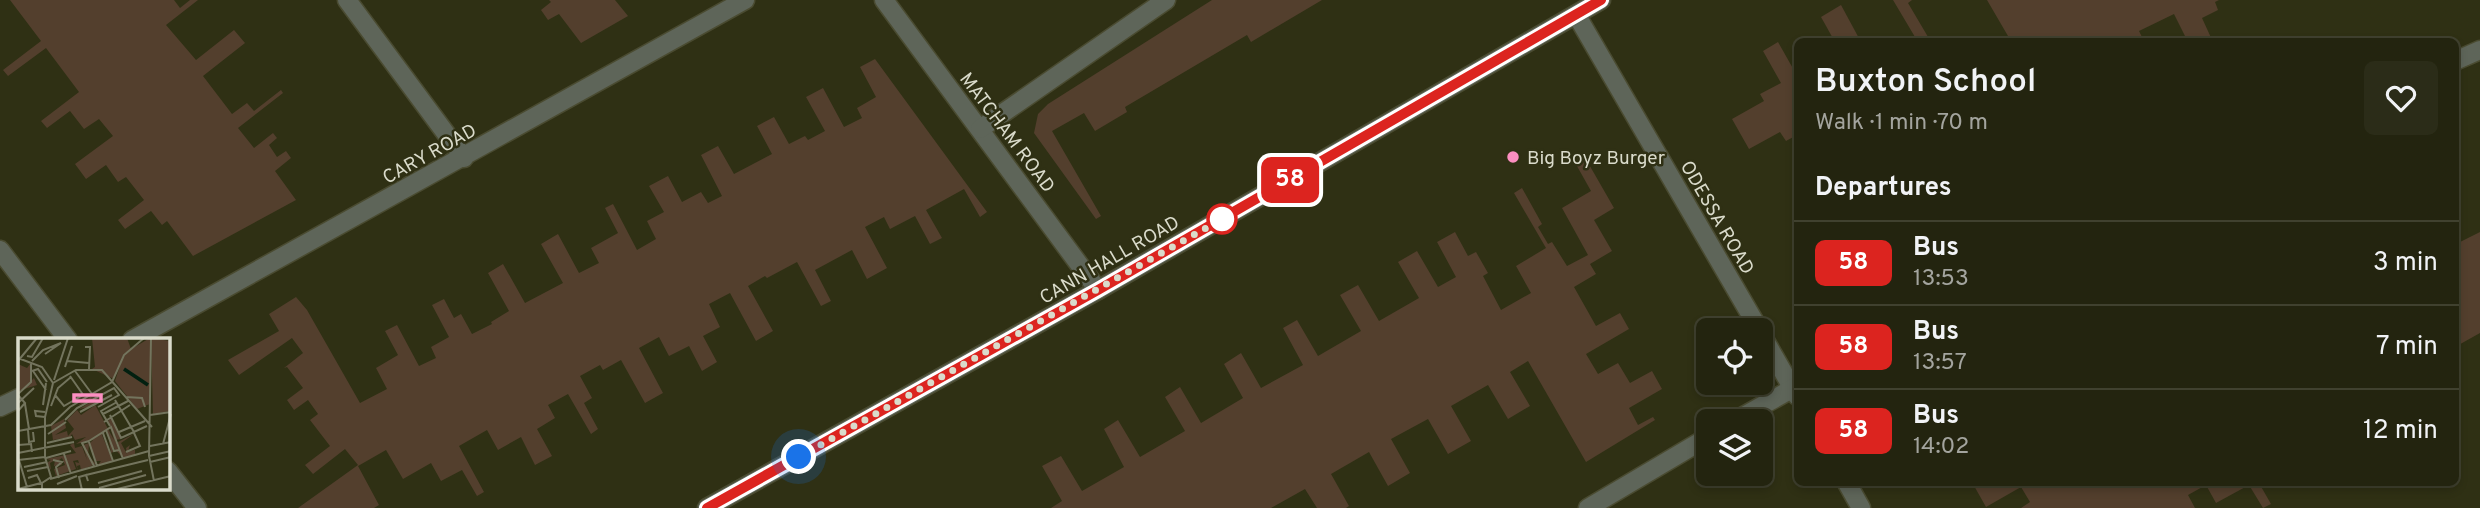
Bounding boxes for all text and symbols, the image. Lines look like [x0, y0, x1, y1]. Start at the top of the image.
button: heart [2364, 61, 2438, 135]
text: Buxton School [1815, 62, 2036, 104]
street label: MATCHAM ROAD [953, 68, 1059, 198]
text: Walk · 1 min · 70 m [1815, 109, 1988, 138]
street label: CARY ROAD [379, 119, 481, 190]
place label: Big Boyz Burger [1527, 147, 1666, 171]
marker: Big Boyz Burger [1505, 149, 1521, 165]
line badge: 58 [1258, 157, 1322, 203]
street label: ODESSA ROAD [1674, 157, 1759, 279]
text: 58 [1275, 165, 1305, 195]
text: Departures [1815, 172, 1952, 205]
unlabelled marker [1207, 204, 1237, 234]
street label: CANN HALL ROAD [1036, 211, 1184, 311]
text: Bus [1913, 232, 1959, 265]
text: 3 min [2373, 247, 2438, 280]
text: 58 [1839, 248, 1868, 278]
text: 13:53 [1913, 265, 1969, 294]
text: Bus [1913, 316, 1959, 349]
map controls [1696, 318, 1773, 486]
button: locate [1696, 318, 1773, 395]
text: 7 min [2376, 331, 2438, 364]
text: 58 [1839, 332, 1868, 362]
inset map [18, 338, 170, 490]
text: 13:57 [1913, 349, 1967, 378]
text: Bus [1913, 400, 1959, 433]
button: layers [1696, 409, 1773, 486]
text: 12 min [2363, 415, 2438, 448]
text: 58 [1839, 416, 1868, 446]
text: 14:02 [1913, 433, 1969, 462]
your location [781, 439, 816, 474]

